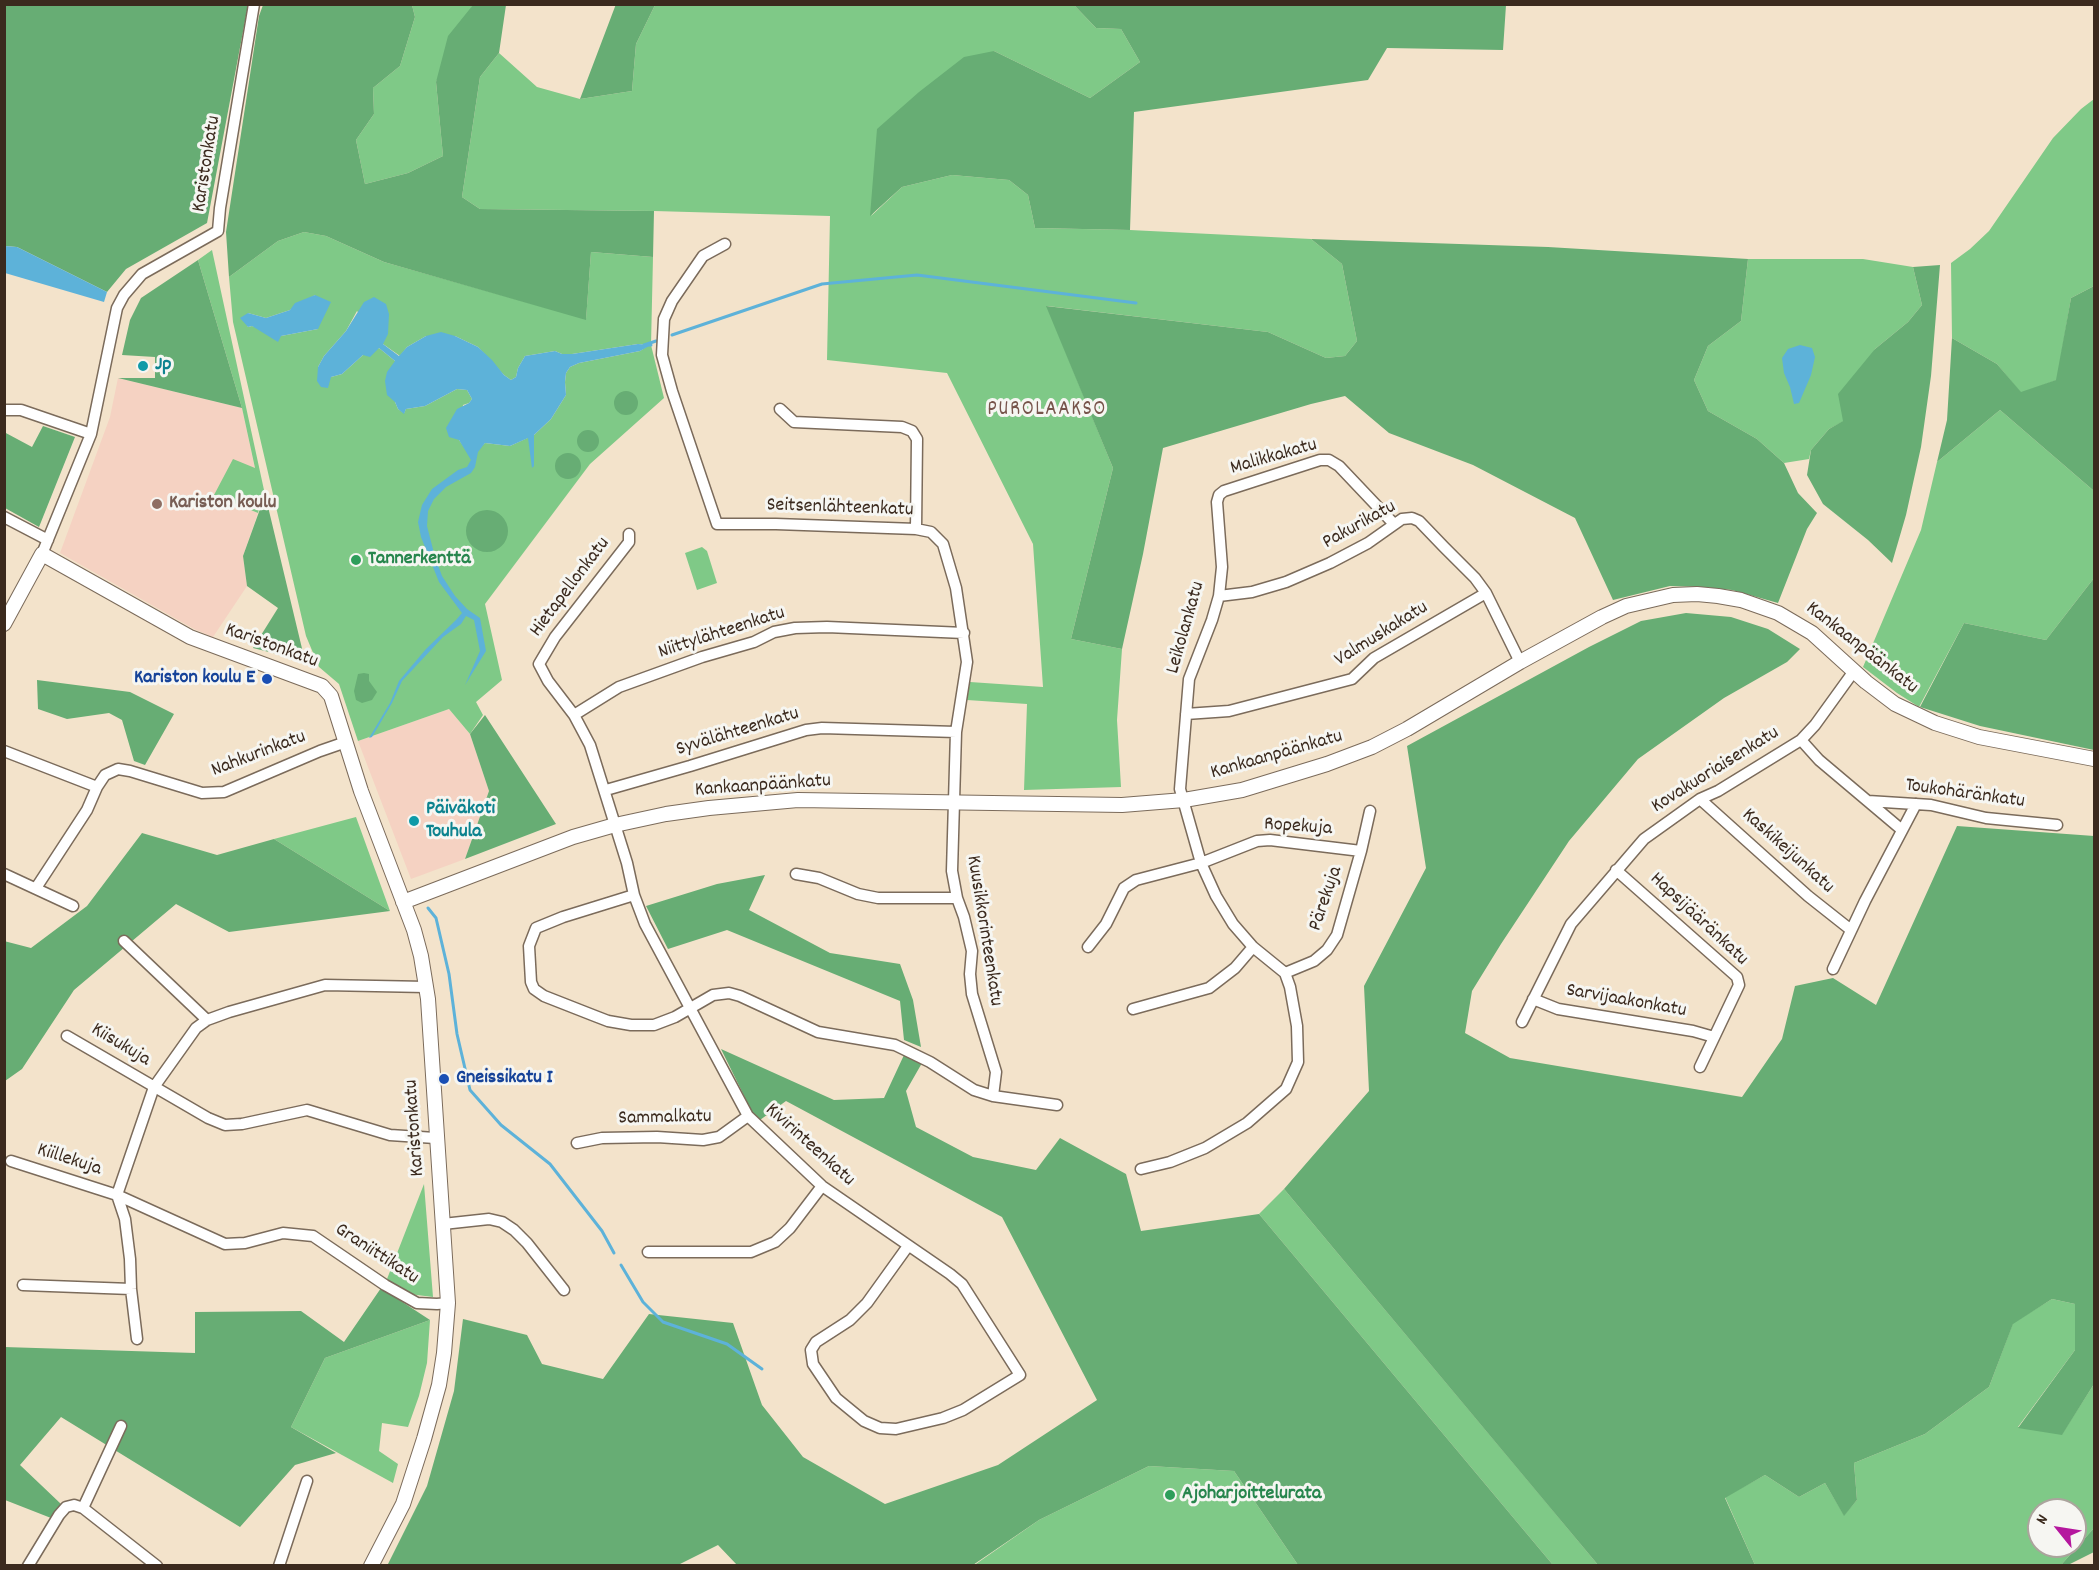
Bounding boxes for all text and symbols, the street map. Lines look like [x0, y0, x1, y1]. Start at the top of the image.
street label: Karistonkatu [189, 114, 227, 214]
place label: Jp [155, 354, 171, 378]
marker: Jp [136, 359, 150, 373]
district label: PUROLAAKSO [987, 398, 1107, 424]
street label: Malikkakatu [1228, 434, 1320, 482]
place label: Kariston koulu [169, 492, 276, 516]
street label: Seitsenlähteenkatu [766, 494, 914, 524]
street label: Pakurikatu [1319, 496, 1401, 556]
marker: Kariston koulu [150, 497, 164, 511]
street label: Hietapellonkatu [526, 533, 616, 643]
place label: Tannerkenttä [368, 548, 471, 572]
marker: Tannerkenttä [349, 553, 363, 567]
street label: Leikolankatu [1162, 579, 1212, 677]
street label: Valmuskakatu [1331, 597, 1433, 673]
street label: Kankaanpäänkatu [1800, 598, 1922, 700]
street label: Niittylähteenkatu [656, 602, 788, 666]
street label: Karistonkatu [221, 619, 321, 675]
place label: Kariston koulu E [134, 667, 255, 691]
marker: Kariston koulu E [260, 672, 274, 686]
street label: Syvälähteenkatu [674, 703, 802, 763]
street label: Kovakuoriaisenkatu [1648, 722, 1784, 820]
street label: Nahkurinkatu [208, 726, 310, 784]
street label: Kankaanpäänkatu [1208, 726, 1346, 786]
street label: Kankaanpäänkatu [694, 770, 832, 804]
street label: Toukohäränkatu [1904, 775, 2026, 815]
place label: Päiväkoti Touhula [426, 798, 495, 845]
street label: Kaskikeijunkatu [1736, 804, 1838, 900]
marker: Päiväkoti Touhula [407, 814, 421, 828]
street label: Ropekuja [1263, 814, 1333, 842]
street label: Kuusikkorinteenkatu [959, 854, 1007, 1008]
street label: Pärekuja [1305, 864, 1349, 934]
street label: Hapsijääränkatu [1644, 868, 1752, 972]
street label: Sarvijaakonkatu [1564, 980, 1688, 1024]
street label: Kiisukuja [86, 1019, 154, 1073]
place label: Gneissikatu I [456, 1067, 553, 1091]
marker: Gneissikatu I [437, 1072, 451, 1086]
street label: Karistonkatu [401, 1079, 431, 1177]
street label: Kivirinteenkatu [759, 1099, 859, 1193]
street label: Sammalkatu [618, 1106, 712, 1132]
street label: Kiillekuja [34, 1139, 104, 1183]
street label: Graniittikatu [329, 1219, 423, 1291]
place label: Ajoharjoittelurata [1182, 1483, 1321, 1507]
marker: Ajoharjoittelurata [1163, 1488, 1177, 1502]
north arrow [2027, 1498, 2087, 1558]
text: N [2031, 1511, 2055, 1529]

